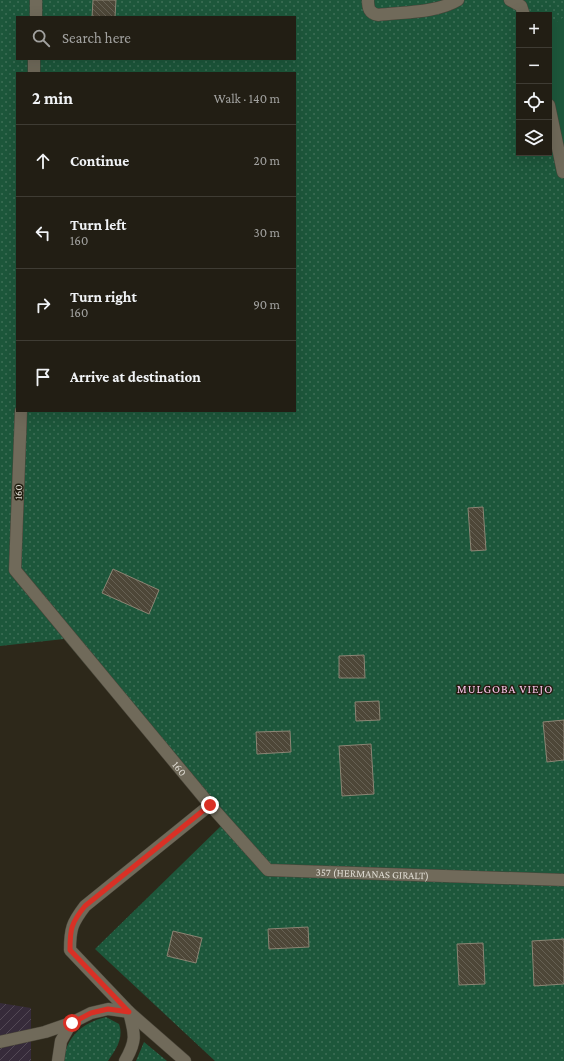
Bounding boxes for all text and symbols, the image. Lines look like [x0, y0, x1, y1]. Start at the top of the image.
map controls [516, 12, 552, 156]
button: + [516, 12, 552, 48]
search box [16, 16, 296, 60]
icon: search [30, 27, 52, 49]
text: Search here [62, 30, 131, 46]
button: − [516, 48, 552, 84]
button: locate [516, 84, 552, 120]
text: 2 min [32, 89, 73, 108]
text: Walk · 140 m [214, 91, 280, 106]
button: layers [516, 120, 552, 156]
icon: ahead [32, 150, 54, 172]
text: Continue [70, 153, 129, 169]
text: 20 m [254, 153, 280, 168]
text: Turn left [70, 217, 126, 233]
icon: left [32, 222, 54, 244]
text: 30 m [254, 225, 280, 240]
text: 160 [70, 233, 88, 248]
text: Turn right [70, 289, 137, 305]
icon: right [32, 294, 54, 316]
text: 90 m [253, 297, 280, 312]
text: 160 [70, 305, 88, 320]
icon: arrive [32, 366, 54, 388]
text: Arrive at destination [70, 369, 201, 385]
street label: 160 [12, 484, 24, 500]
district label: MULGOBA VIEJO [457, 682, 553, 696]
street label: 160 [170, 759, 189, 778]
route end [201, 796, 219, 814]
street label: 357 (HERMANAS GIRALT) [315, 866, 429, 882]
route start [63, 1014, 81, 1032]

